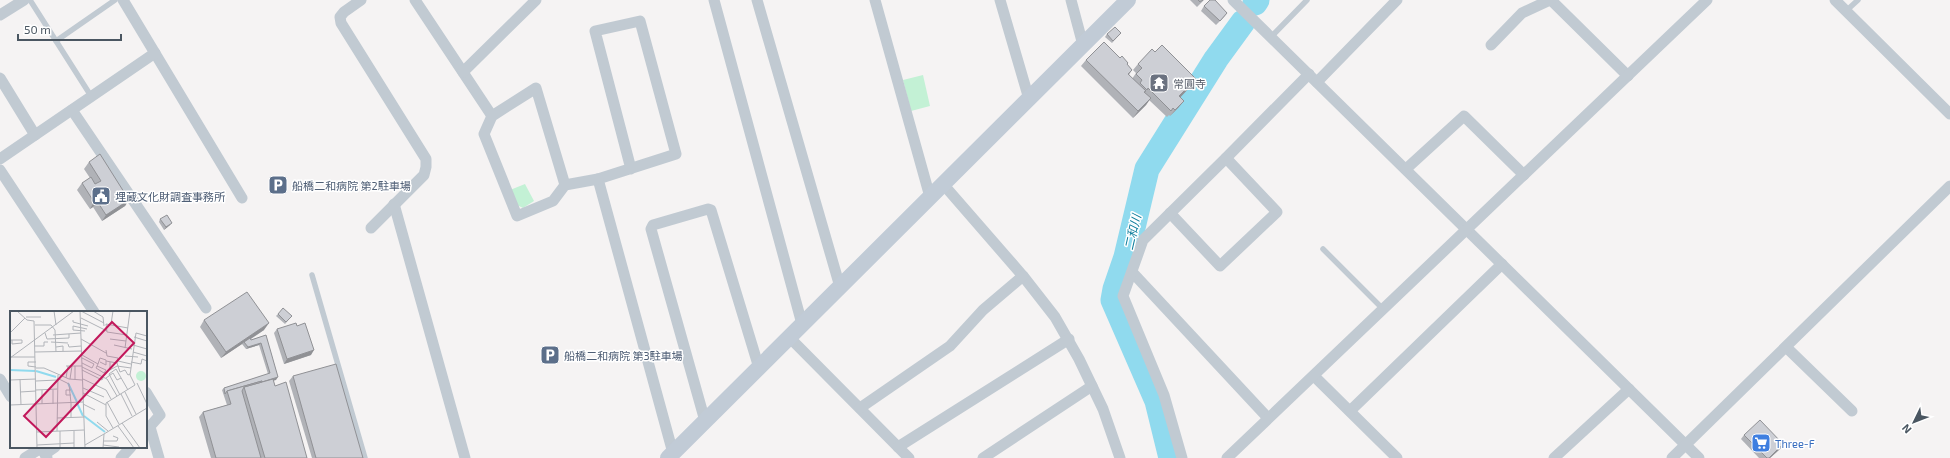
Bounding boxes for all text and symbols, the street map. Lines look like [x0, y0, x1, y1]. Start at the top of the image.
scale bar [18, 16, 121, 42]
text: 50 m [24, 22, 51, 36]
temple icon: 常圓寺 [1148, 72, 1170, 94]
place label: 常圓寺 [1173, 77, 1206, 90]
parking icon: 船橋二和病院 第2駐車場 [267, 174, 289, 196]
place label: 船橋二和病院 第2駐車場 [292, 179, 411, 192]
public building icon: 埋蔵文化財調査事務所 [90, 185, 112, 207]
place label: 埋蔵文化財調査事務所 [115, 190, 226, 203]
water label: 二和川 [1121, 211, 1143, 251]
inset map [10, 311, 147, 448]
parking icon: 船橋二和病院 第3駐車場 [539, 344, 561, 366]
place label: 船橋二和病院 第3駐車場 [564, 349, 683, 362]
north arrow [1894, 402, 1934, 442]
text: N [1899, 422, 1914, 437]
supermarket icon: Three-F [1750, 432, 1772, 454]
place label: Three-F [1775, 437, 1815, 450]

